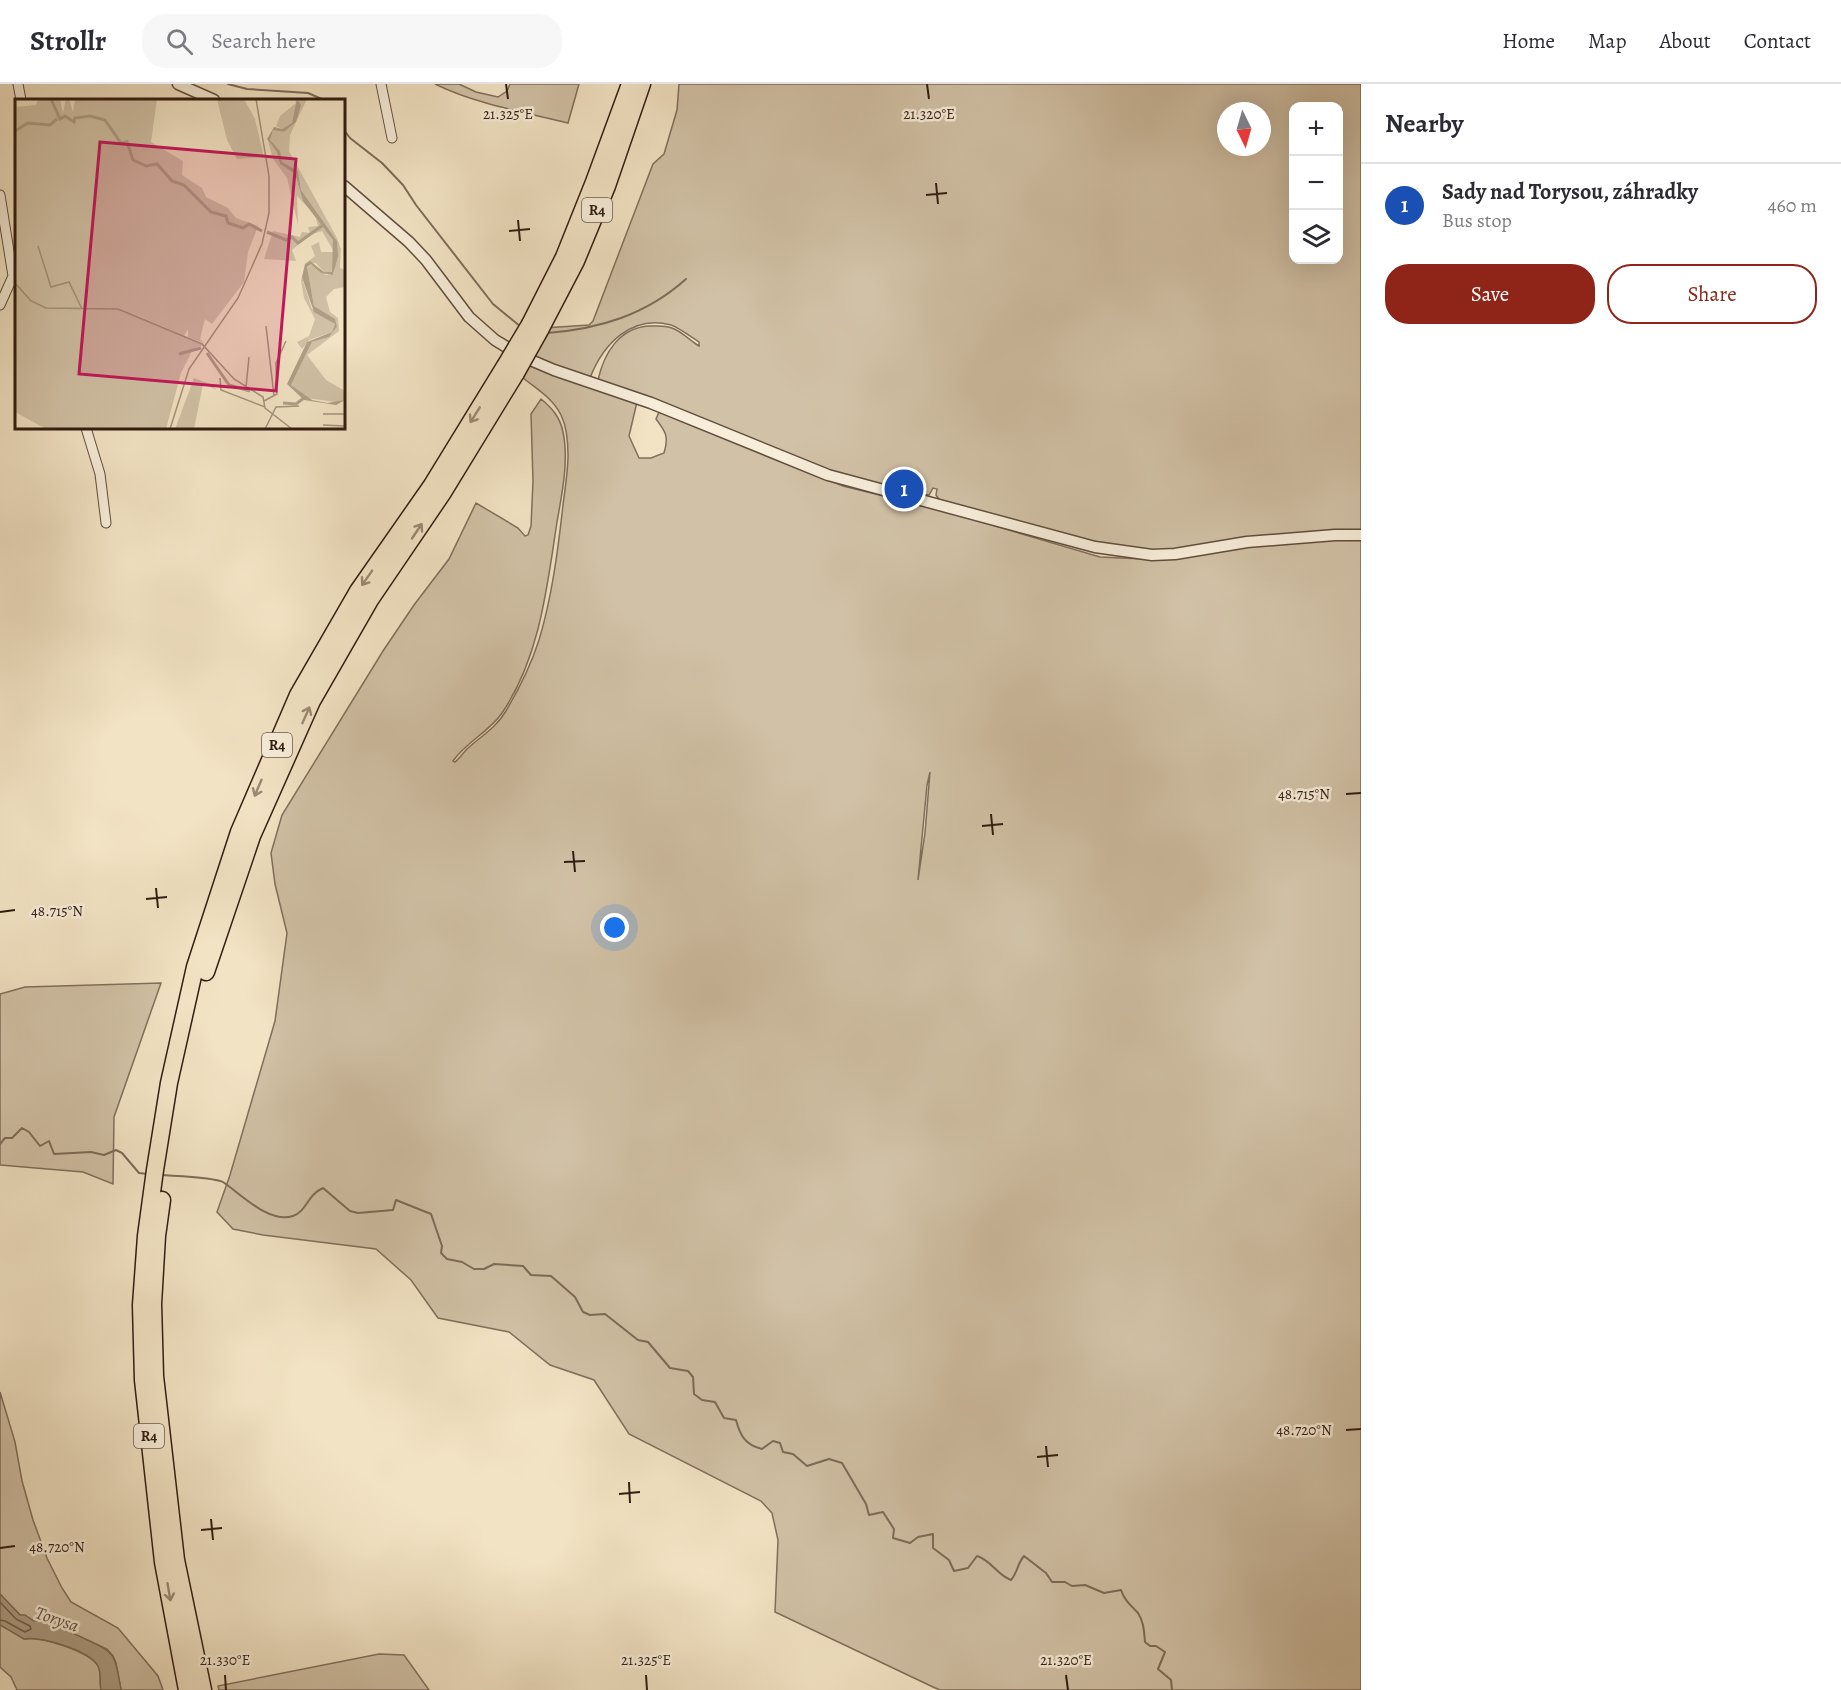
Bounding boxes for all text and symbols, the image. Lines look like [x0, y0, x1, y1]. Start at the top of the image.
search box [142, 14, 562, 68]
text: Strollr [30, 22, 106, 60]
icon: search [163, 25, 196, 58]
text: Search here [211, 26, 316, 56]
text: Home [1502, 27, 1555, 55]
text: Map [1588, 27, 1626, 55]
text: About [1659, 27, 1711, 55]
text: Contact [1744, 27, 1811, 55]
inset map [15, 99, 345, 429]
north arrow [1217, 102, 1271, 156]
map controls [1289, 102, 1343, 264]
button: + [1289, 102, 1343, 156]
text: 21.325°E [483, 104, 533, 124]
text: 21.320°E [903, 104, 955, 124]
text: Nearby [1385, 106, 1464, 141]
button: − [1289, 156, 1343, 210]
text: Sady nad Torysou, záhradky [1442, 177, 1698, 207]
text: 1 [1401, 192, 1408, 219]
text: 460 m [1767, 192, 1817, 219]
road number: R4 [582, 198, 612, 222]
text: Bus stop [1442, 207, 1512, 234]
button: layers [1289, 210, 1343, 264]
button: Save [1385, 264, 1595, 324]
button: Share [1607, 264, 1817, 324]
one-way arrow [468, 406, 480, 423]
pin: 1 [884, 466, 924, 512]
one-way arrow [411, 523, 423, 539]
one-way arrow [361, 570, 373, 586]
one-way arrow [300, 707, 312, 725]
road number: R4 [262, 733, 292, 757]
one-way arrow [252, 778, 263, 797]
text: 48.715°N [1278, 784, 1330, 804]
text: 48.715°N [31, 901, 83, 921]
your location [600, 913, 629, 942]
text: 48.720°N [1276, 1420, 1332, 1440]
road number: R4 [134, 1424, 164, 1448]
text: 48.720°N [29, 1537, 85, 1557]
one-way arrow [164, 1582, 175, 1602]
water label: Torysa [32, 1600, 82, 1638]
text: 21.330°E [200, 1650, 250, 1670]
text: 21.325°E [621, 1650, 671, 1670]
text: 21.320°E [1040, 1650, 1092, 1670]

